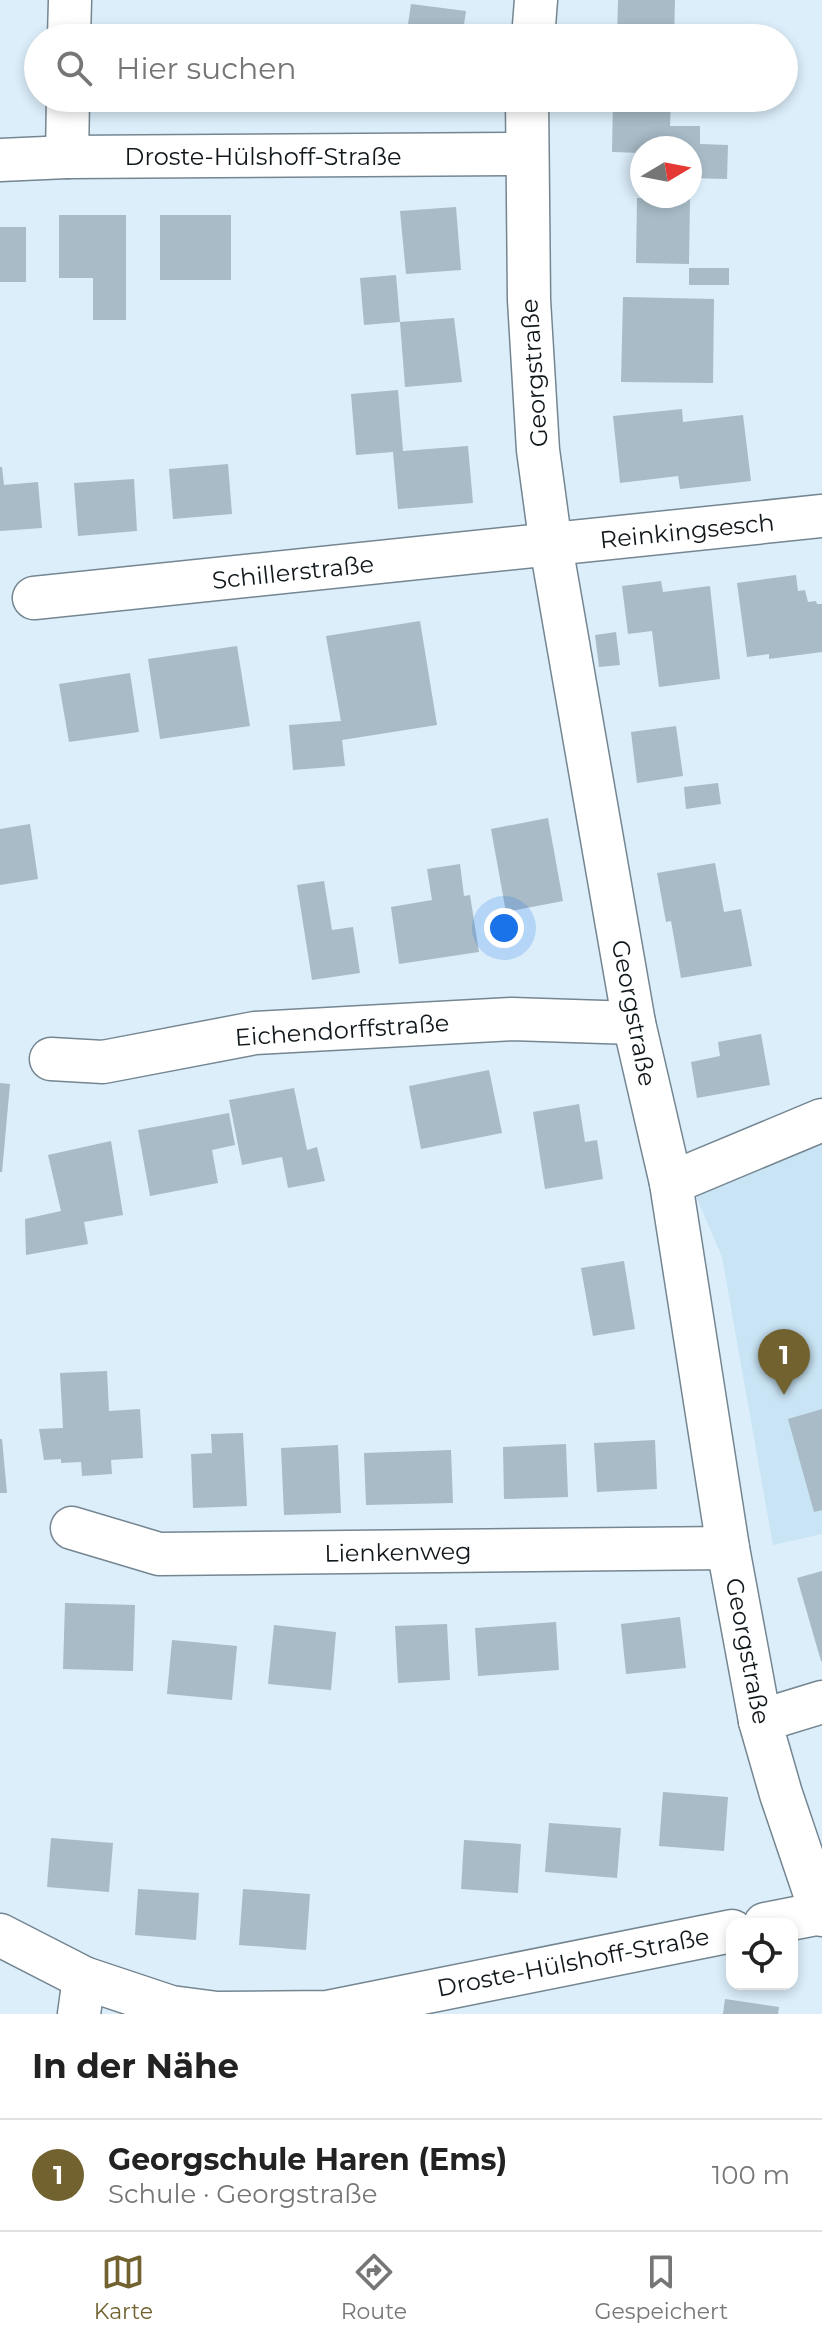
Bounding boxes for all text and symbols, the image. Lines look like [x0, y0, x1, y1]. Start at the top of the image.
search box [24, 24, 798, 112]
icon: search [52, 46, 96, 90]
text: Hier suchen [116, 50, 297, 87]
north arrow [630, 136, 702, 208]
street label: Droste-Hülshoff-Straße [125, 142, 401, 171]
street label: Georgstraße [514, 298, 554, 448]
street label: Reinkingsesch [598, 507, 776, 555]
street label: Schillerstraße [211, 549, 375, 595]
your location [484, 908, 524, 948]
street label: Georgstraße [606, 937, 662, 1089]
street label: Eichendorffstraße [234, 1008, 450, 1052]
pin: 1 [758, 1329, 810, 1395]
street label: Lienkenweg [324, 1536, 472, 1568]
street label: Georgstraße [720, 1575, 776, 1727]
map controls [726, 1918, 798, 1990]
button: locate [726, 1918, 798, 1990]
street label: Droste-Hülshoff-Straße [434, 1921, 712, 2003]
text: In der Nähe [32, 2045, 239, 2087]
text: Georgschule Haren (Ems) [108, 2141, 507, 2178]
text: 1 [53, 2159, 63, 2191]
text: 100 m [712, 2159, 790, 2191]
text: Schule · Georgstraße [108, 2178, 377, 2210]
tab: Karte [94, 2250, 153, 2325]
tab: Route [341, 2250, 407, 2325]
tab: Gespeichert [595, 2250, 728, 2325]

